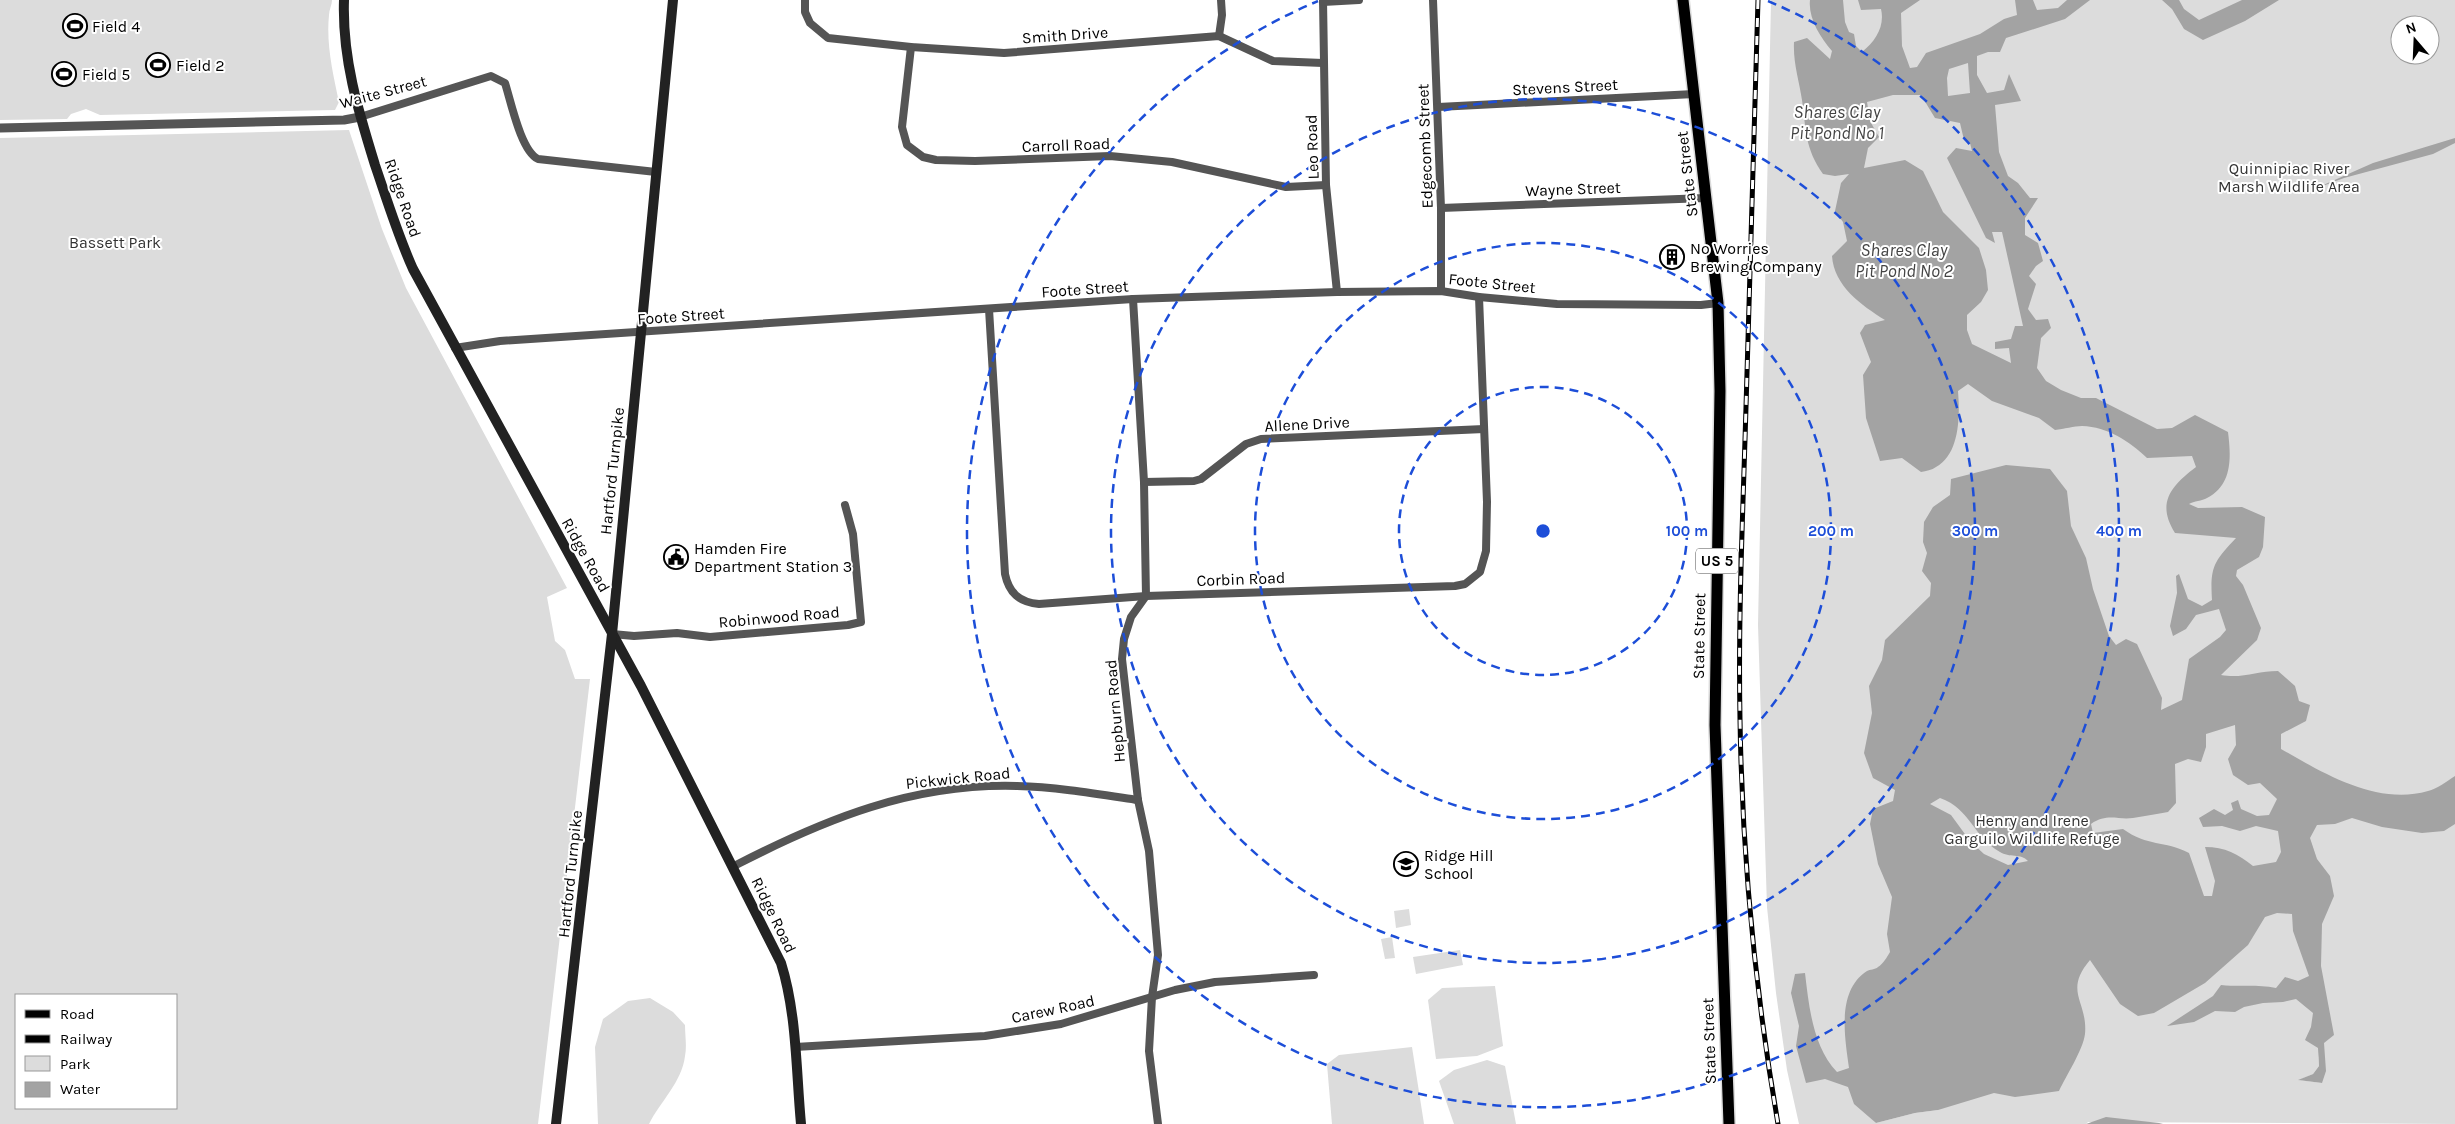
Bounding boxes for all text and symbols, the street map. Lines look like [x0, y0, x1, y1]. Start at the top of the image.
sports icon: Field 4 [62, 13, 88, 39]
north arrow [2390, 15, 2440, 65]
place label: Field 4 [92, 17, 140, 36]
text: N [2403, 19, 2418, 38]
street label: Smith Drive [1021, 23, 1109, 47]
sports icon: Field 2 [145, 52, 171, 78]
place label: Field 2 [176, 56, 224, 75]
sports icon: Field 5 [51, 61, 77, 87]
place label: Field 5 [82, 65, 130, 84]
street label: Waite Street [337, 71, 429, 113]
street label: Stevens Street [1512, 75, 1618, 99]
street label: Edgecomb Street [1413, 83, 1437, 209]
water label: Shares Clay Pit Pond No 1 [1790, 101, 1884, 144]
street label: Leo Road [1301, 114, 1323, 180]
street label: State Street [1672, 130, 1702, 218]
street label: Carroll Road [1021, 134, 1111, 156]
street label: Ridge Road [381, 156, 425, 240]
park label: Quinnipiac River Marsh Wildlife Area [2218, 159, 2360, 196]
street label: Wayne Street [1525, 178, 1621, 200]
park label: Bassett Park [69, 233, 161, 252]
place label: No Worries Brewing Company [1690, 239, 1822, 276]
water label: Shares Clay Pit Pond No 2 [1855, 239, 1954, 282]
building icon: No Worries Brewing Company [1659, 244, 1685, 270]
street label: Foote Street [1448, 269, 1536, 297]
street label: Foote Street [1041, 276, 1129, 302]
street label: Foote Street [637, 303, 725, 329]
street label: Hartford Turnpike [596, 406, 628, 536]
street label: Allene Drive [1264, 412, 1350, 436]
street label: Ridge Road [558, 515, 614, 595]
centre of rings [1534, 522, 1552, 540]
text: 100 m [1666, 522, 1708, 540]
text: 200 m [1808, 522, 1854, 540]
text: 300 m [1952, 522, 1998, 540]
text: 400 m [2096, 522, 2142, 540]
place label: Hamden Fire Department Station 3 [694, 539, 852, 576]
public building icon: Hamden Fire Department Station 3 [663, 544, 689, 570]
road number: US 5 [1696, 548, 1738, 574]
street label: Corbin Road [1196, 568, 1286, 590]
street label: State Street [1689, 593, 1709, 679]
street label: Robinwood Road [718, 602, 840, 632]
street label: Hepburn Road [1101, 659, 1129, 763]
street label: Pickwick Road [905, 763, 1011, 793]
street label: Hartford Turnpike [554, 809, 586, 939]
park label: Henry and Irene Garguilo Wildlife Refuge [1944, 811, 2120, 848]
place label: Ridge Hill School [1424, 846, 1494, 883]
school or university icon: Ridge Hill School [1393, 851, 1419, 877]
street label: Ridge Road [748, 874, 800, 956]
street label: Carew Road [1010, 991, 1096, 1027]
legend [15, 994, 178, 1109]
street label: State Street [1698, 997, 1720, 1085]
text: Road [60, 1005, 95, 1023]
text: Railway [60, 1030, 112, 1048]
text: Park [60, 1055, 90, 1073]
text: Water [60, 1080, 101, 1098]

